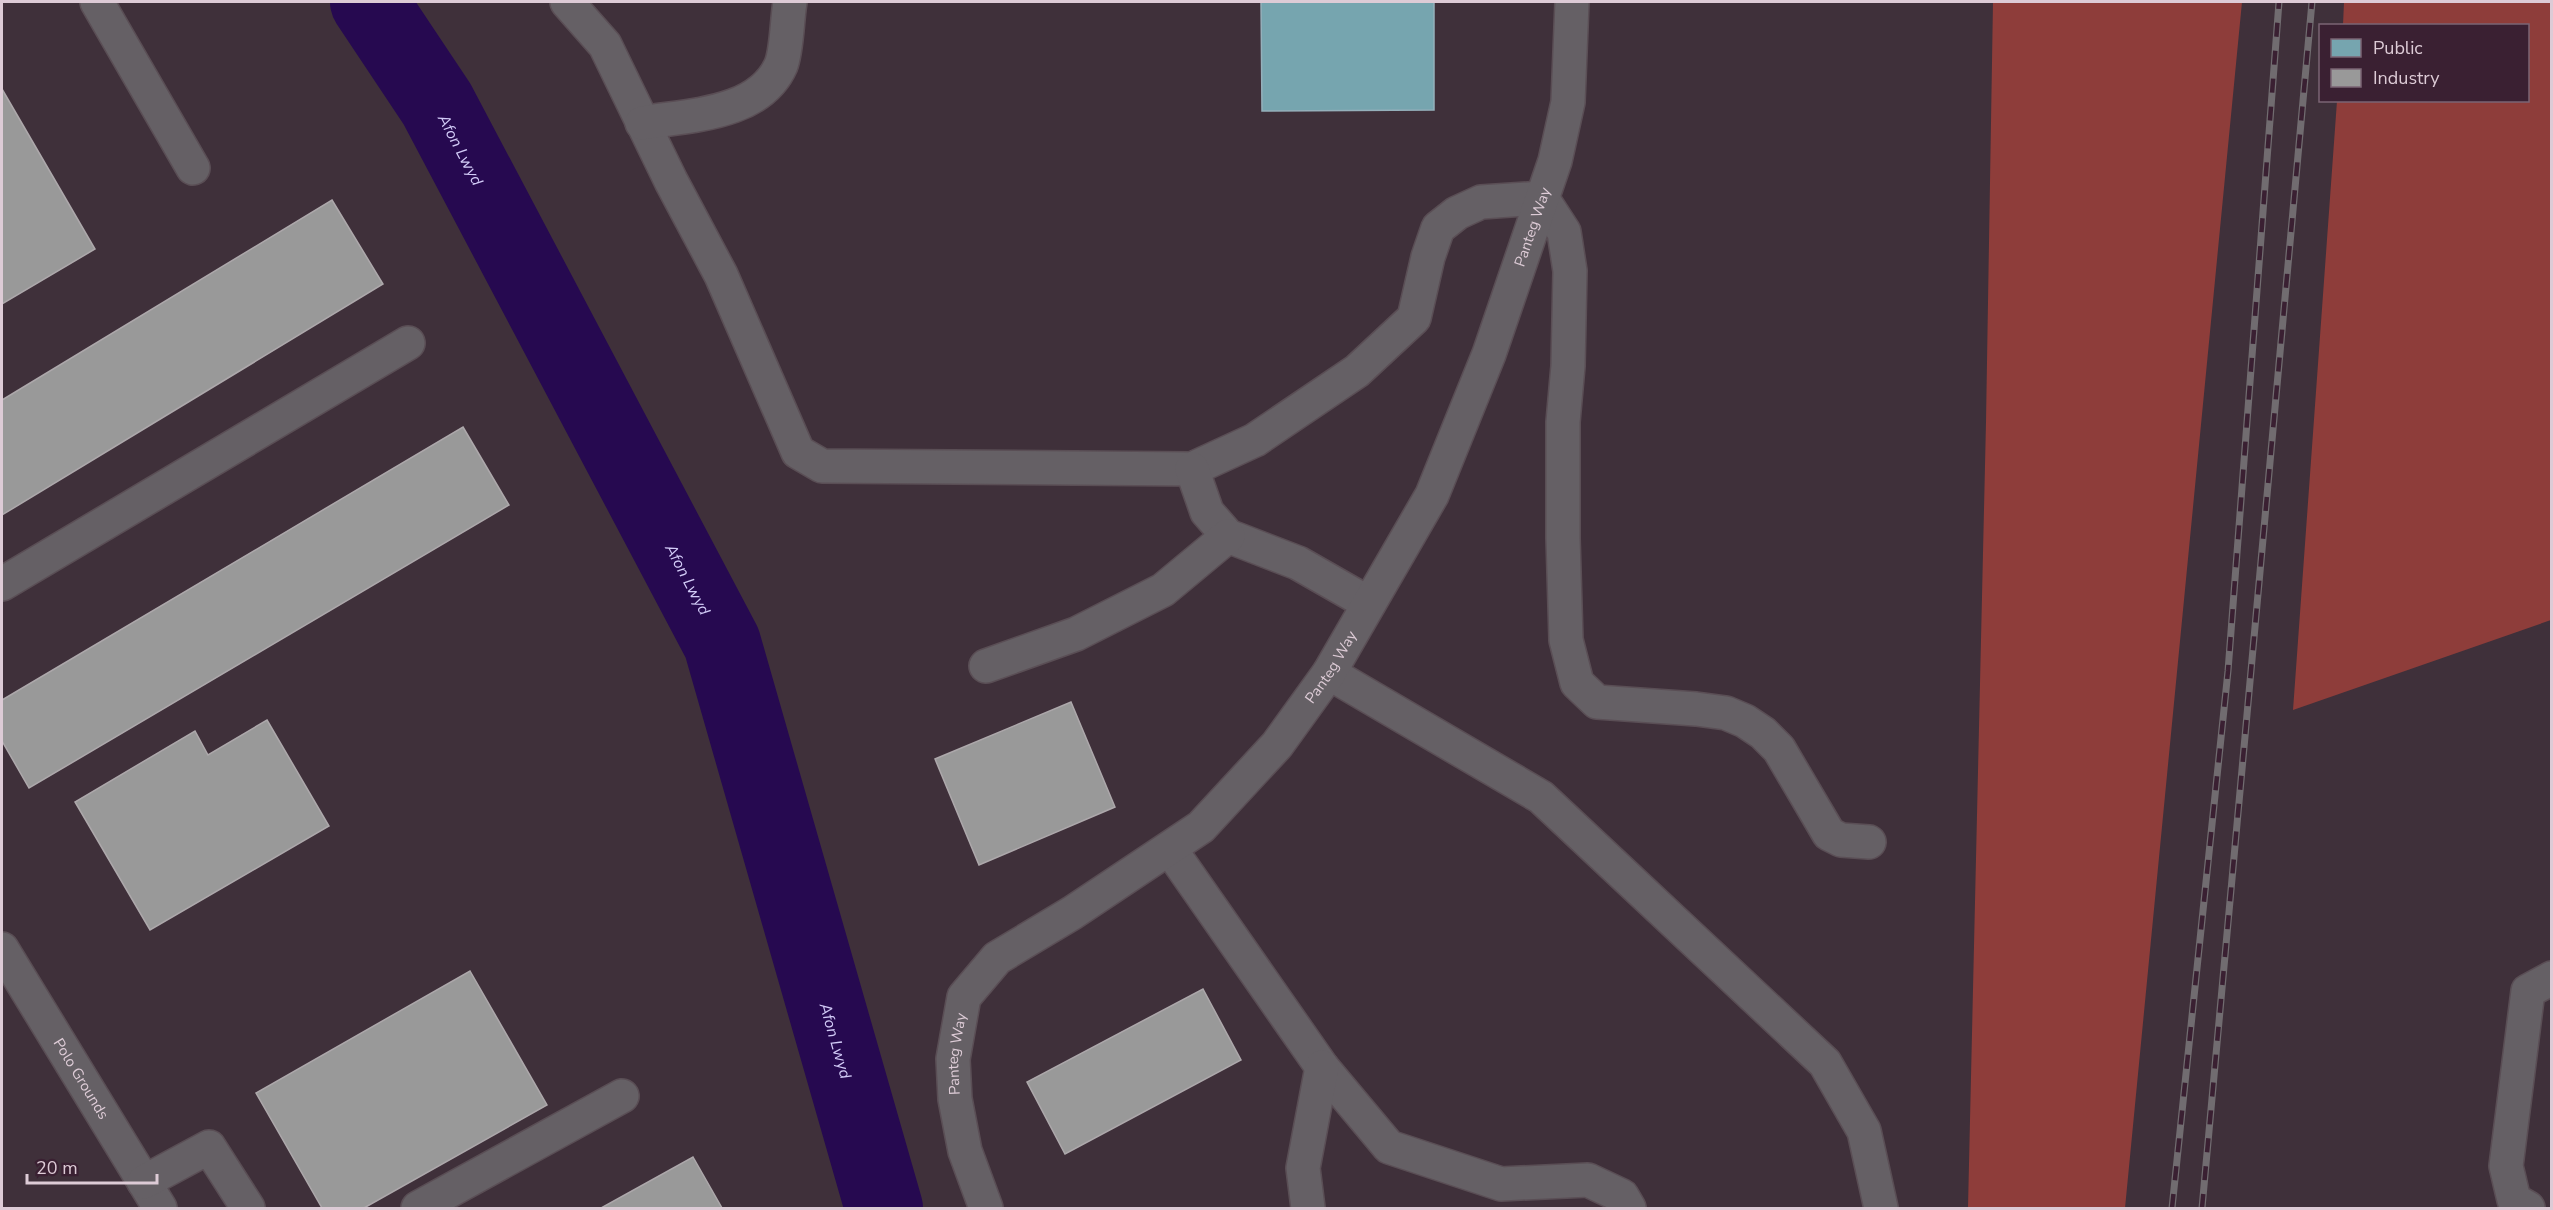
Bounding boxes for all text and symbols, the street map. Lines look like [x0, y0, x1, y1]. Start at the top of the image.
legend [2319, 24, 2529, 102]
text: Public [2373, 36, 2423, 60]
text: Industry [2373, 66, 2440, 90]
water label: Afon Lwyd [432, 109, 488, 190]
street label: Panteg Way [1510, 184, 1555, 269]
water label: Afon Lwyd [659, 539, 716, 620]
street label: Panteg Way [1300, 627, 1362, 707]
water label: Afon Lwyd [813, 999, 857, 1082]
street label: Panteg Way [943, 1011, 971, 1096]
street label: Polo Grounds [49, 1034, 114, 1123]
scale bar [27, 1147, 158, 1185]
text: 20 m [36, 1156, 78, 1180]

